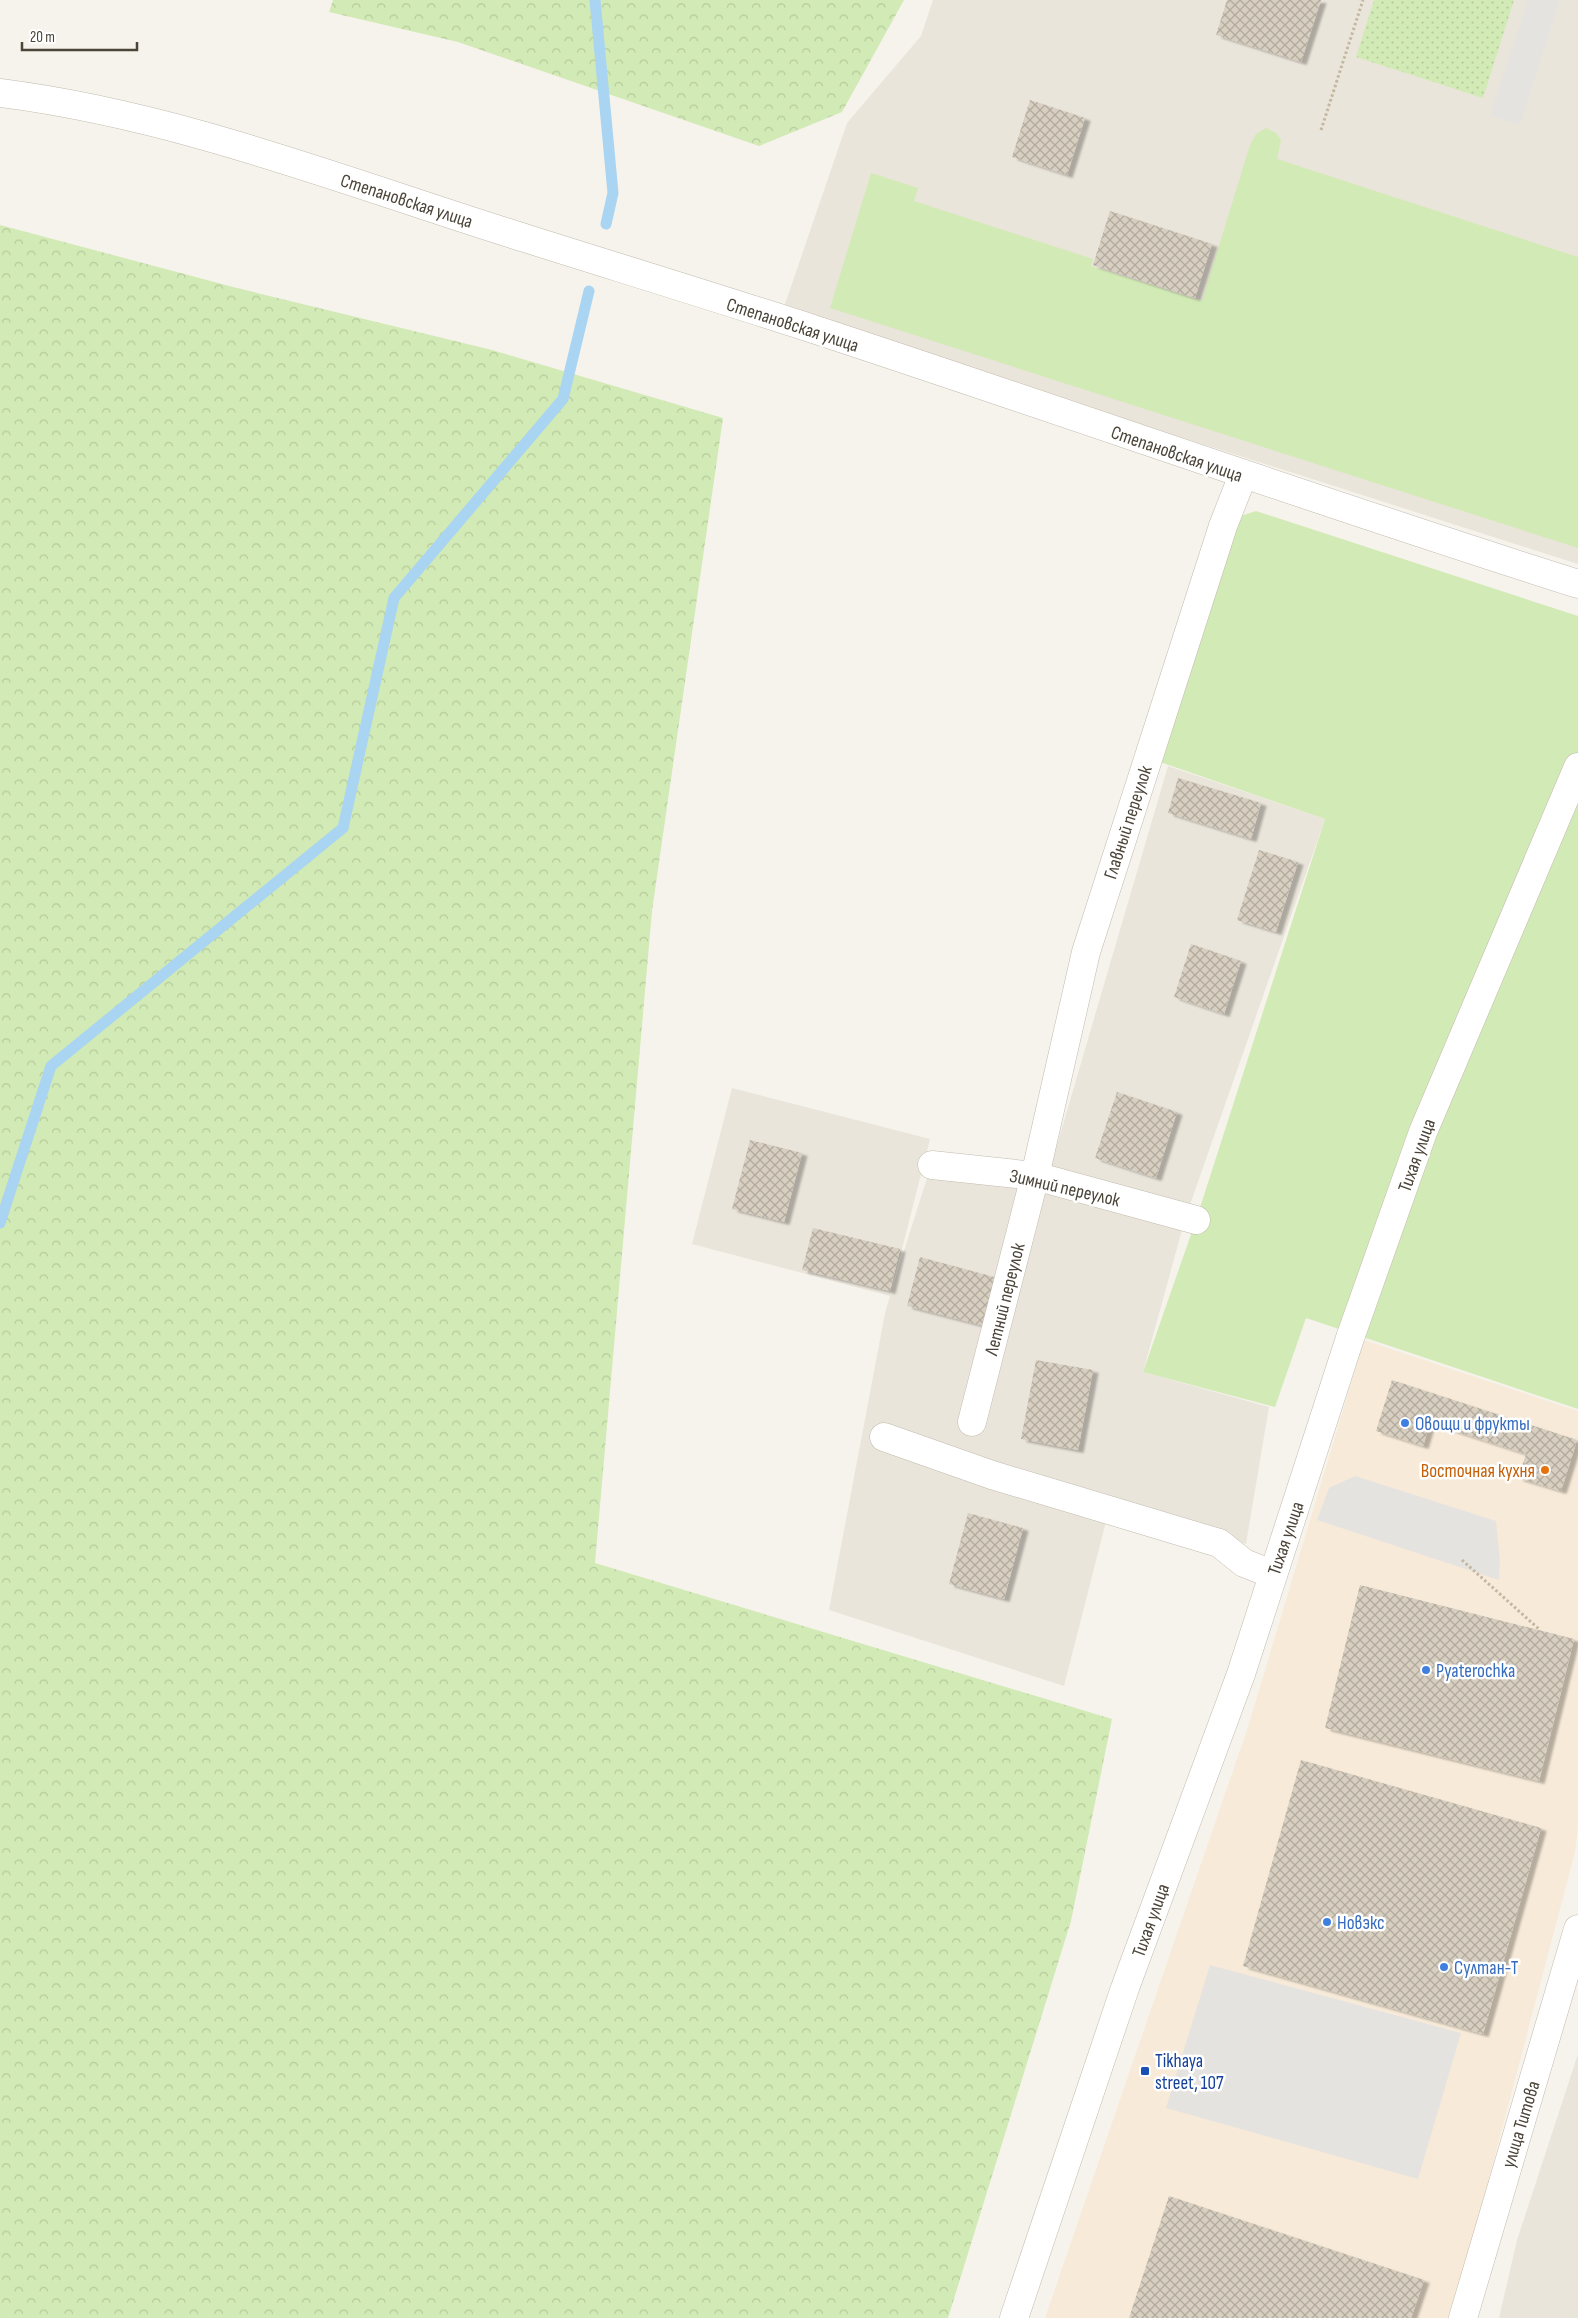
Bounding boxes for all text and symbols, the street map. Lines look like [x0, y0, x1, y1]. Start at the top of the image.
scale bar [22, 20, 138, 52]
text: 20 m [30, 28, 55, 47]
street label: Степановская улица [338, 169, 476, 234]
street label: Степановская улица [724, 293, 862, 358]
street label: Степановская улица [1108, 421, 1245, 488]
street label: Главный переулок [1099, 762, 1158, 882]
street label: Тихая улица [1394, 1116, 1441, 1195]
street label: Зимний переулок [1007, 1165, 1123, 1213]
street label: Летний переулок [980, 1240, 1031, 1359]
place label: Овощи и фрукты [1415, 1413, 1530, 1436]
marker: Овощи и фрукты [1399, 1417, 1411, 1429]
place label: Восточная кухня [1421, 1460, 1535, 1483]
marker: Восточная кухня [1539, 1464, 1551, 1476]
street label: Тихая улица [1263, 1499, 1310, 1578]
place label: Pyaterochka [1436, 1660, 1515, 1683]
marker: Pyaterochka [1420, 1664, 1432, 1676]
street label: Тихая улица [1128, 1881, 1175, 1960]
place label: Новэкс [1337, 1912, 1385, 1935]
marker: Новэкс [1321, 1916, 1333, 1928]
place label: Султан-Т [1454, 1957, 1519, 1980]
marker: Султан-Т [1438, 1961, 1450, 1973]
place label: Tikhaya street, 107 [1155, 2050, 1224, 2095]
marker: Tikhaya street, 107 [1139, 2065, 1151, 2077]
street label: улица Титова [1497, 2078, 1546, 2171]

